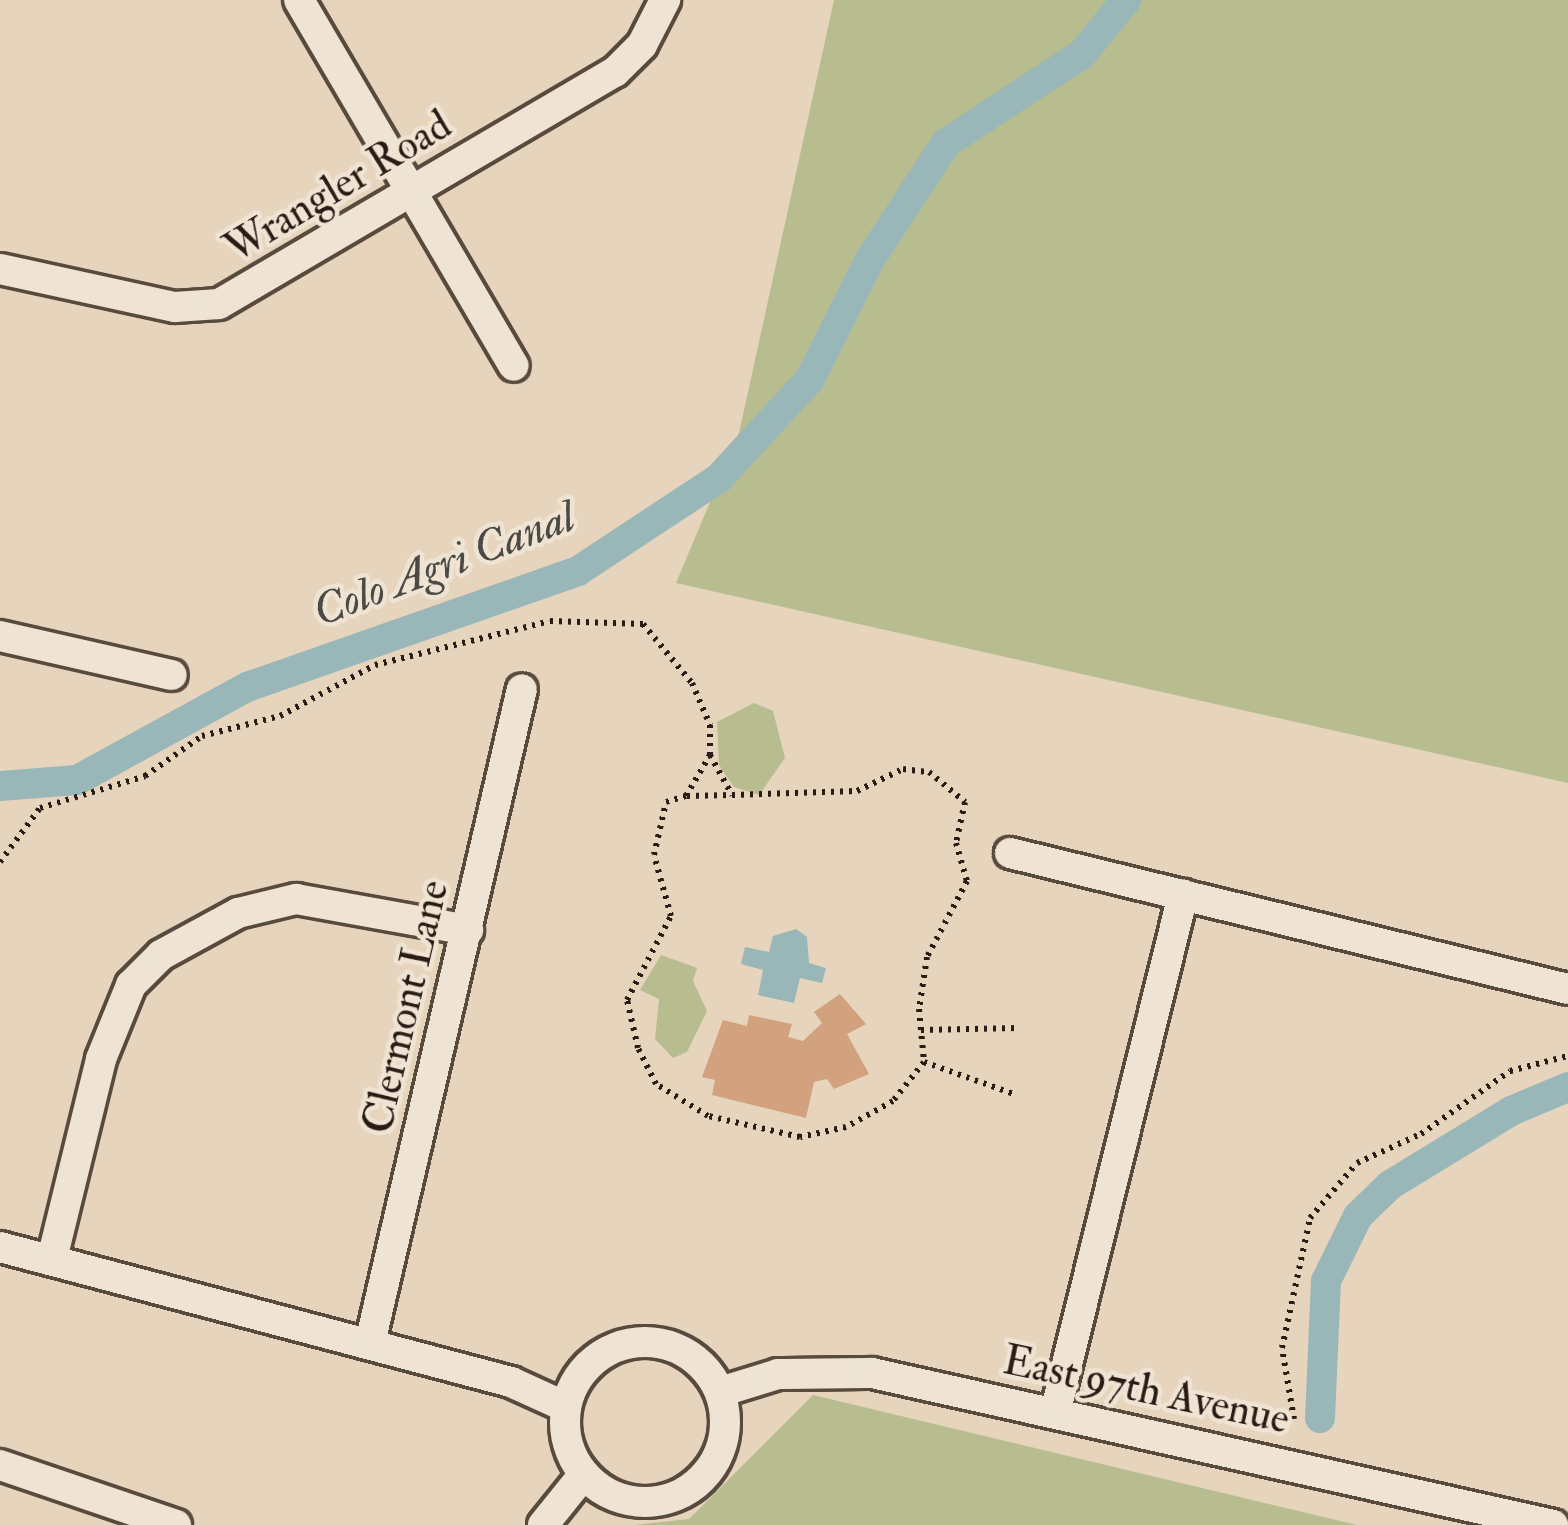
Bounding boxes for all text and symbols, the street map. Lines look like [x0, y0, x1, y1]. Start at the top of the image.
street label: Wrangler Road [216, 100, 460, 274]
water label: Colo Agri Canal [306, 490, 582, 640]
street label: Clermont Lane [352, 876, 460, 1138]
street label: East 97th Avenue [998, 1335, 1294, 1445]

